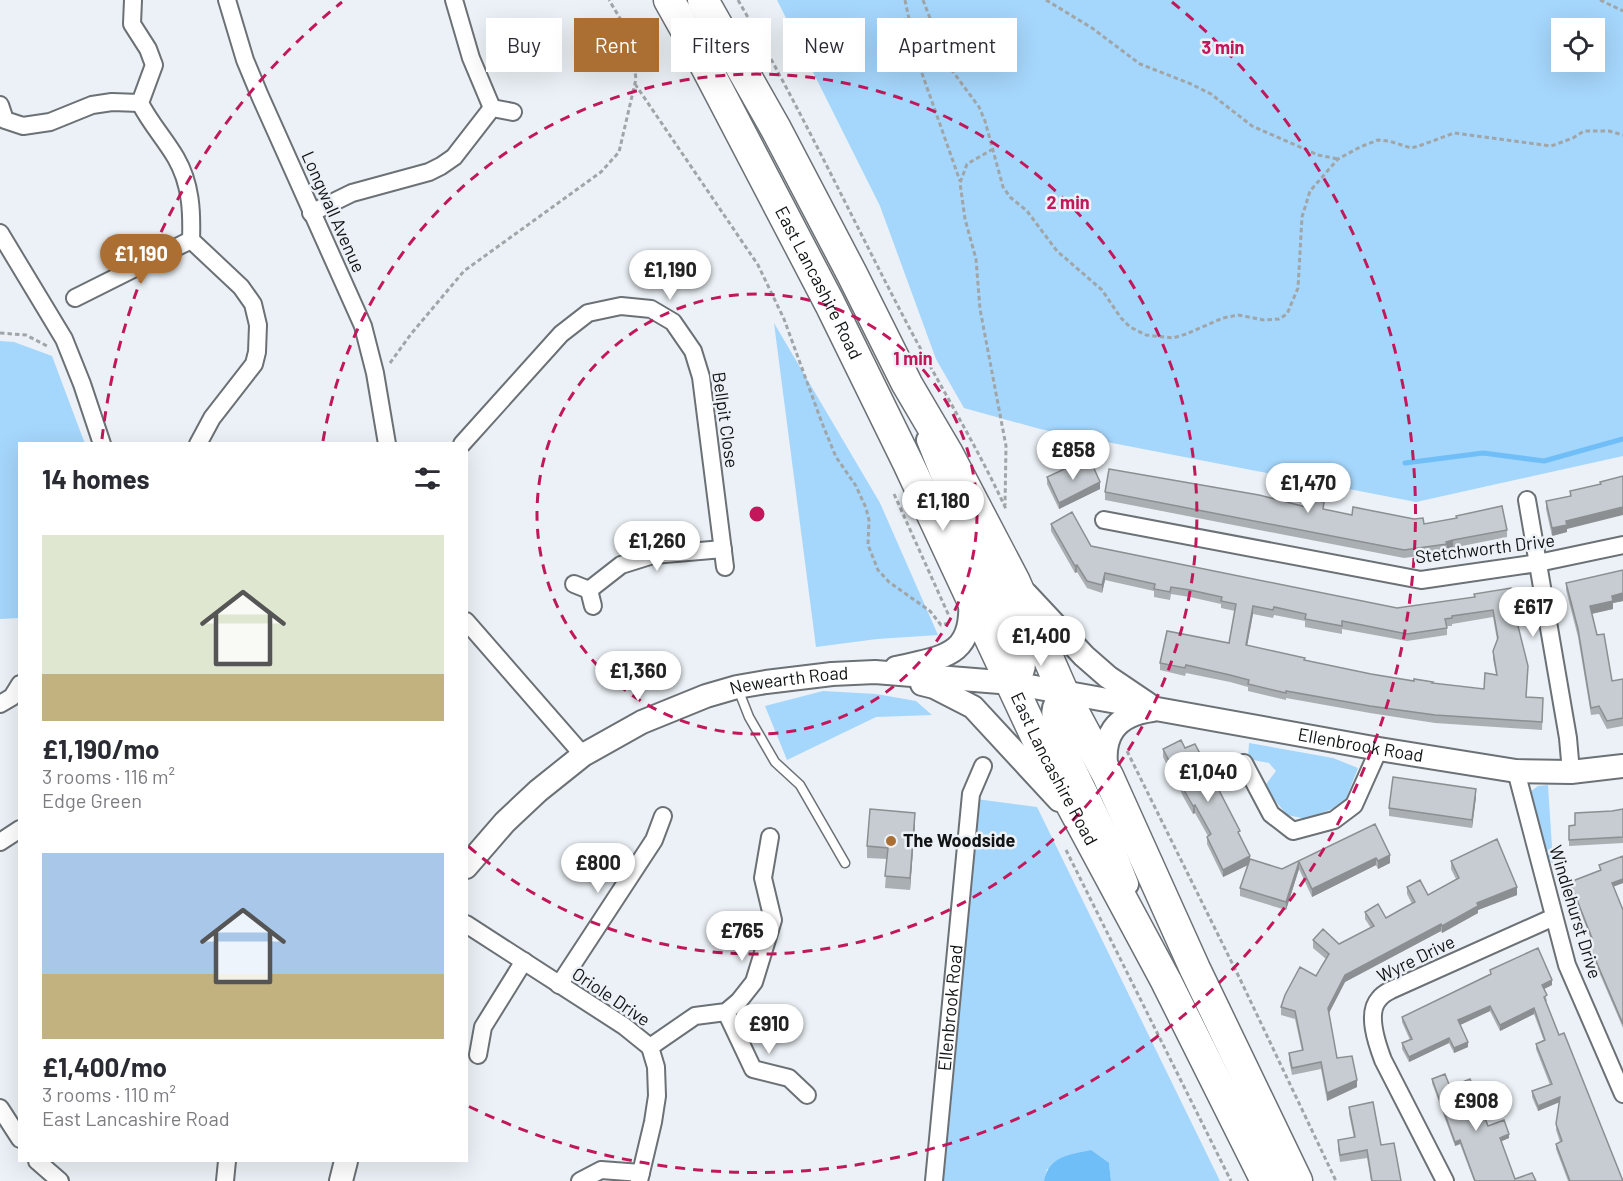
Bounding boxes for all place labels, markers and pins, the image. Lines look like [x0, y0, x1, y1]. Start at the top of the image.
pin: £1,190 [92, 234, 190, 285]
pin: £1,190 [621, 250, 719, 301]
pin: £858 [1037, 430, 1109, 481]
pin: £1,470 [1259, 463, 1357, 514]
pin: £1,180 [894, 481, 992, 532]
centre of rings [747, 504, 767, 524]
pin: £1,260 [608, 521, 706, 572]
pin: £617 [1497, 587, 1569, 638]
pin: £1,400 [992, 616, 1090, 667]
pin: £1,360 [589, 651, 687, 702]
pin: £1,040 [1159, 752, 1257, 803]
place label: The Woodside [903, 829, 1015, 851]
marker: The Woodside [884, 834, 898, 848]
pin: £800 [562, 843, 634, 894]
pin: £765 [706, 911, 778, 962]
pin: £910 [733, 1004, 805, 1055]
pin: £908 [1440, 1081, 1512, 1132]

